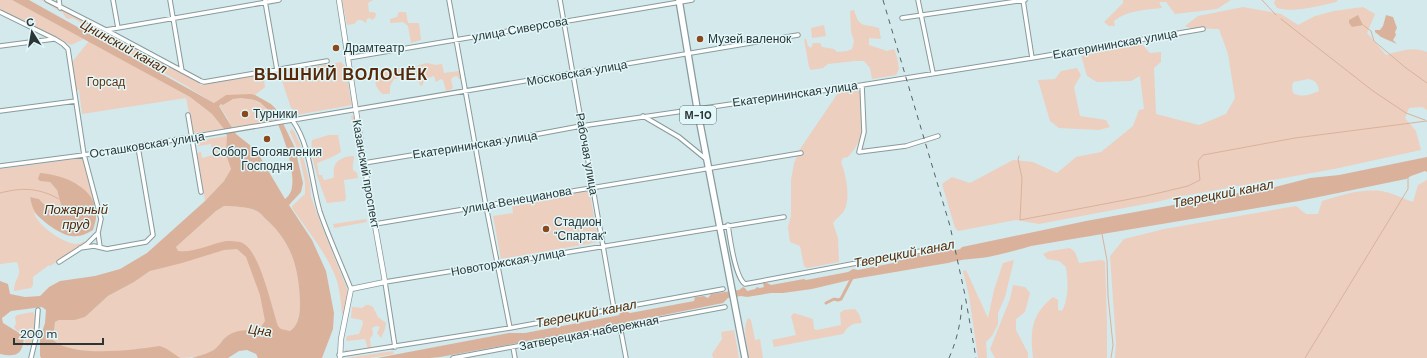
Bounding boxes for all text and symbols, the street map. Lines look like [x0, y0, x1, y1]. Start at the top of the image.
north arrow [12, 12, 52, 52]
street label: улица Сиверсова [471, 13, 569, 45]
text: С [25, 15, 35, 30]
water label: Цнинский канал [77, 16, 171, 78]
street label: Екатерининская улица [1051, 25, 1179, 63]
place label: Музей валенок [708, 31, 792, 47]
marker: Музей валенок [695, 34, 705, 44]
place label: Драмтеатр [344, 40, 405, 56]
marker: Драмтеатр [331, 43, 341, 53]
street label: Московская улица [525, 56, 629, 90]
district label: ВЫШНИЙ ВОЛОЧЁК [254, 64, 428, 85]
park label: Горсад [87, 74, 125, 90]
street label: Екатерининская улица [731, 77, 859, 111]
place label: Турники [253, 106, 297, 122]
road number: М-10 [680, 106, 716, 124]
marker: Турники [240, 109, 250, 119]
street label: Рабочая улица [572, 112, 602, 197]
street label: Казанский проспект [349, 118, 384, 230]
street label: Екатерининская улица [411, 127, 539, 163]
street label: Осташковская улица [88, 128, 206, 162]
marker: Собор Богоявления Господня [262, 134, 272, 144]
place label: Собор Богоявления Господня [212, 144, 322, 174]
water label: Тверецкий канал [1171, 175, 1276, 212]
street label: улица Венецианова [461, 182, 573, 217]
water label: Пожарный пруд [44, 201, 108, 233]
place label: Стадион "Спартак" [554, 214, 607, 244]
marker: Стадион "Спартак" [541, 224, 551, 234]
water label: Тверецкий канал [852, 235, 957, 272]
street label: Новоторжская улица [450, 244, 567, 280]
water label: Тверецкий канал [534, 295, 639, 332]
street label: Затверецкая набережная [518, 312, 660, 354]
scale bar [14, 320, 103, 346]
water label: Цна [247, 320, 273, 341]
text: 200 m [20, 326, 57, 342]

